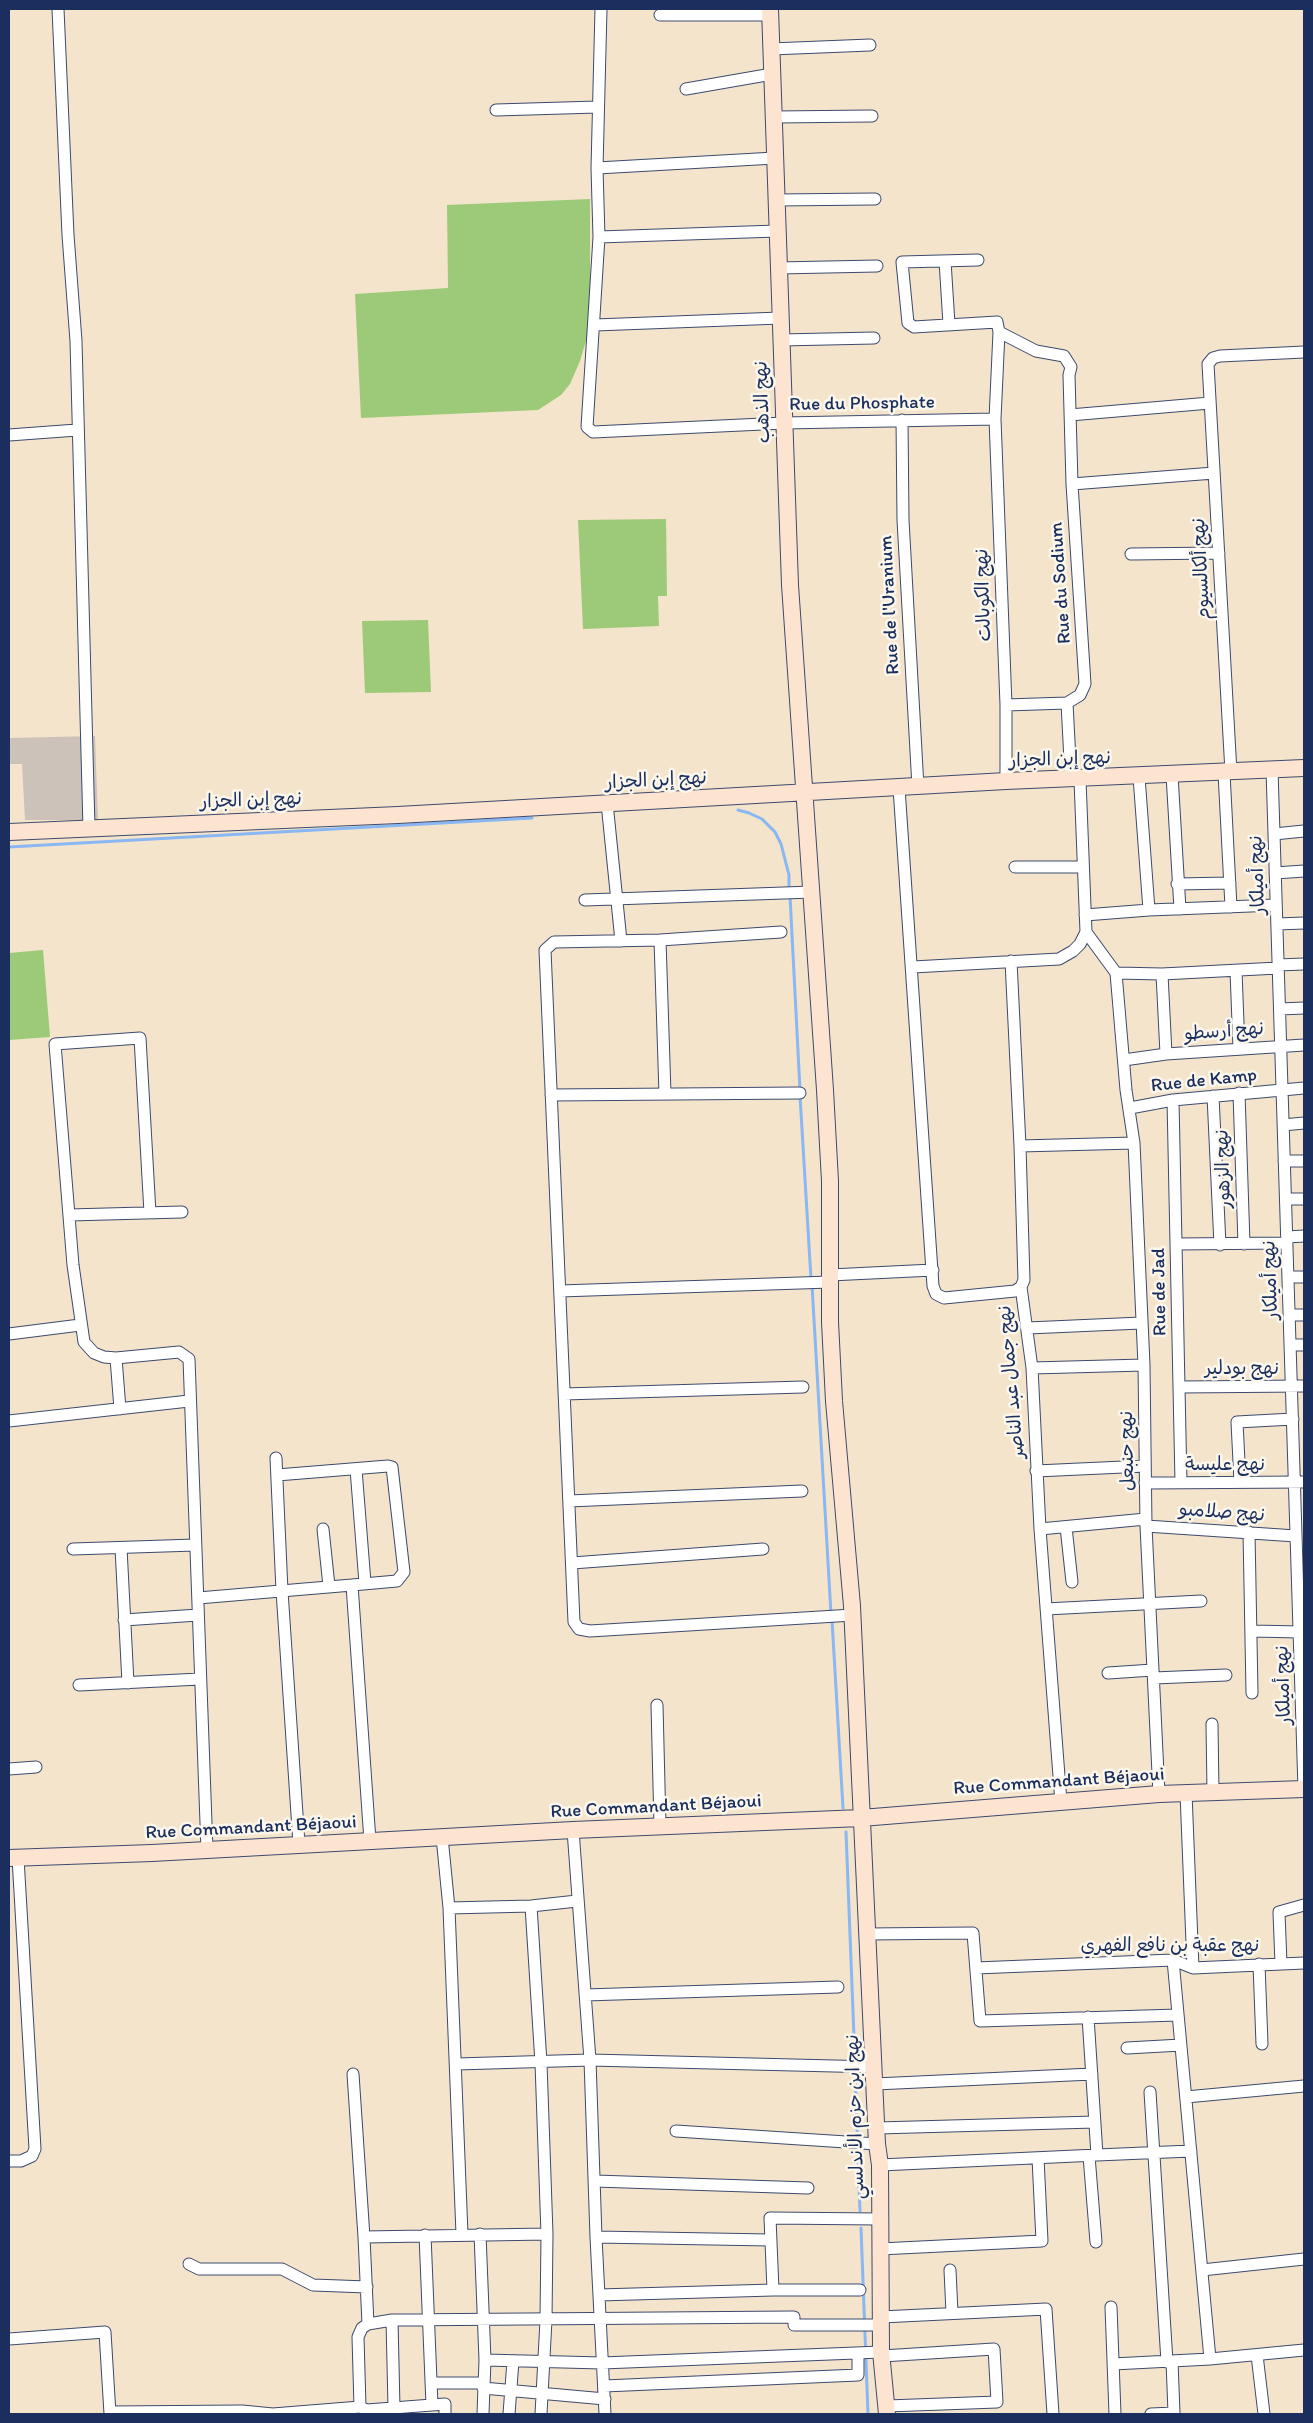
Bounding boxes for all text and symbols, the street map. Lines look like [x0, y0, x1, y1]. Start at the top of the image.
street label: نهج الذهب [750, 360, 776, 444]
street label: Rue du Phosphate [789, 391, 935, 417]
street label: نهج ألكالسيوم [1188, 517, 1216, 621]
street label: Rue du Sodium [1045, 521, 1077, 645]
street label: Rue de l'Uranium [875, 535, 905, 675]
street label: نهج الكوبالت [971, 548, 997, 642]
street label: نهج إبن الجزار [1009, 747, 1111, 773]
street label: نهج إبن الجزار [605, 767, 707, 795]
street label: نهج إبن الجزار [200, 788, 302, 814]
street label: نهج أميلكار [1245, 835, 1271, 915]
street label: نهج أرسطو [1183, 1018, 1265, 1046]
street label: Rue de Kamp [1150, 1064, 1258, 1098]
street label: نهج الزهور [1211, 1129, 1237, 1209]
street label: نهج أميلكار [1258, 1240, 1284, 1320]
street label: Rue de Jad [1148, 1248, 1172, 1336]
street label: نهج جمال عبد الناصر [994, 1304, 1030, 1460]
street label: نهج بودلير [1205, 1358, 1279, 1380]
street label: نهج حنبعل [1116, 1411, 1140, 1491]
street label: نهج عليسة [1185, 1454, 1265, 1476]
street label: نهج صلامبو [1178, 1499, 1266, 1527]
street label: نهج أميلكار [1271, 1645, 1297, 1725]
street label: Rue Commandant Béjaoui [953, 1763, 1165, 1801]
street label: Rue Commandant Béjaoui [550, 1790, 762, 1824]
street label: Rue Commandant Béjaoui [145, 1811, 357, 1845]
street label: نهج عقبة بن نافع الفهري [1081, 1935, 1259, 1957]
street label: نهج ابن حزم الأندلسي [842, 2034, 870, 2200]

